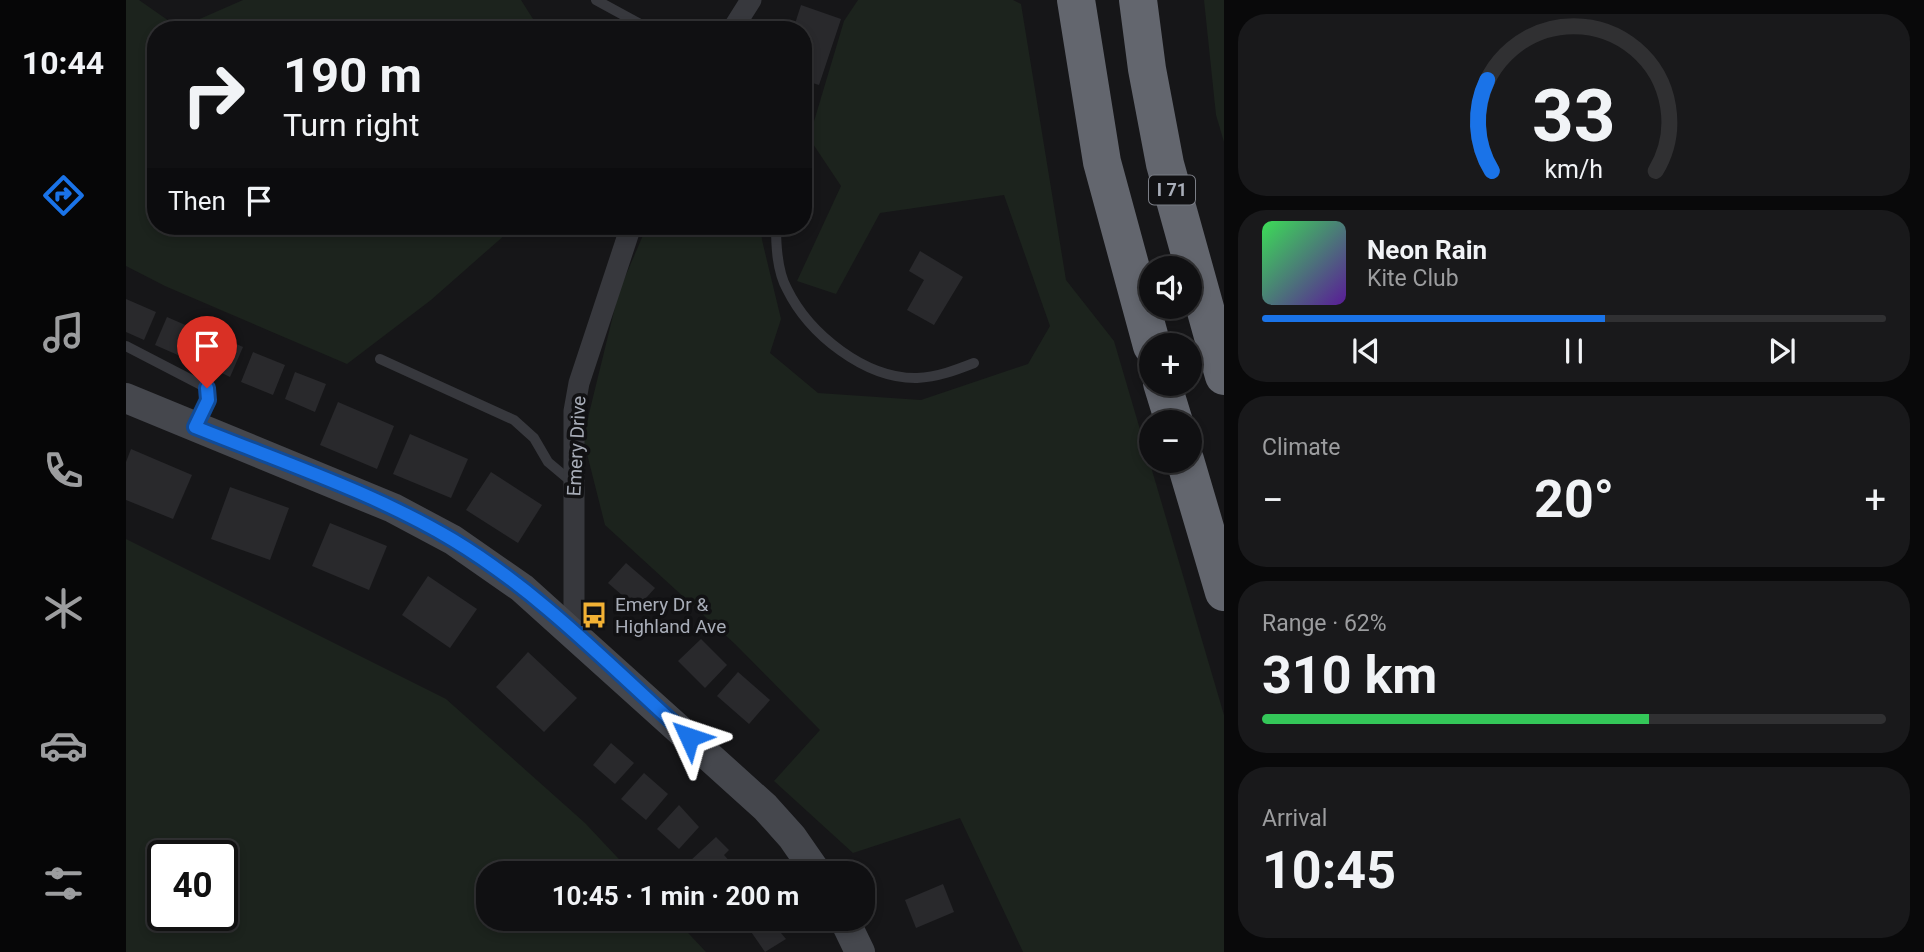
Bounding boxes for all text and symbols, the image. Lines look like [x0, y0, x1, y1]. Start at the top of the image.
text: 10:44 [22, 44, 104, 82]
text: 190 m [283, 47, 422, 104]
icon: right [168, 49, 259, 140]
text: 33 [1532, 73, 1616, 159]
text: Turn right [283, 106, 419, 144]
text: km/h [1545, 155, 1603, 184]
icon: directions [39, 171, 88, 220]
road number: I 71 [1149, 176, 1195, 204]
icon: arrive [240, 182, 278, 220]
text: Then [168, 186, 226, 216]
text: Neon Rain [1367, 235, 1487, 265]
map controls [1139, 256, 1202, 473]
button: sound [1139, 256, 1202, 319]
text: Kite Club [1367, 265, 1459, 292]
icon: music [39, 308, 88, 357]
pin [177, 316, 237, 388]
icon: arrive [188, 327, 226, 365]
icon: previous [1347, 332, 1385, 370]
icon: pause [1555, 332, 1593, 370]
icon: next [1763, 332, 1801, 370]
button: + [1139, 333, 1202, 396]
street label: Emery Drive [562, 395, 591, 497]
button: − [1139, 410, 1202, 473]
text: Climate [1262, 434, 1341, 461]
icon: phone [39, 446, 88, 495]
text: 20° [1534, 469, 1614, 530]
text: − [1262, 478, 1284, 522]
text: + [1864, 478, 1886, 522]
icon: climate [39, 584, 88, 633]
place label: Emery Dr & Highland Ave [615, 593, 726, 638]
bus stop icon: Emery Dr & Highland Ave [579, 600, 609, 630]
text: Range · 62% [1262, 610, 1387, 637]
text: 310 km [1262, 645, 1437, 706]
position arrow [652, 700, 726, 774]
icon: car [39, 721, 88, 770]
text: Arrival [1262, 805, 1327, 832]
speed limit sign: 40 [147, 840, 238, 931]
text: 10:45 [1262, 840, 1396, 901]
icon: filters [39, 859, 88, 908]
text: 10:45 · 1 min · 200 m [552, 881, 799, 911]

